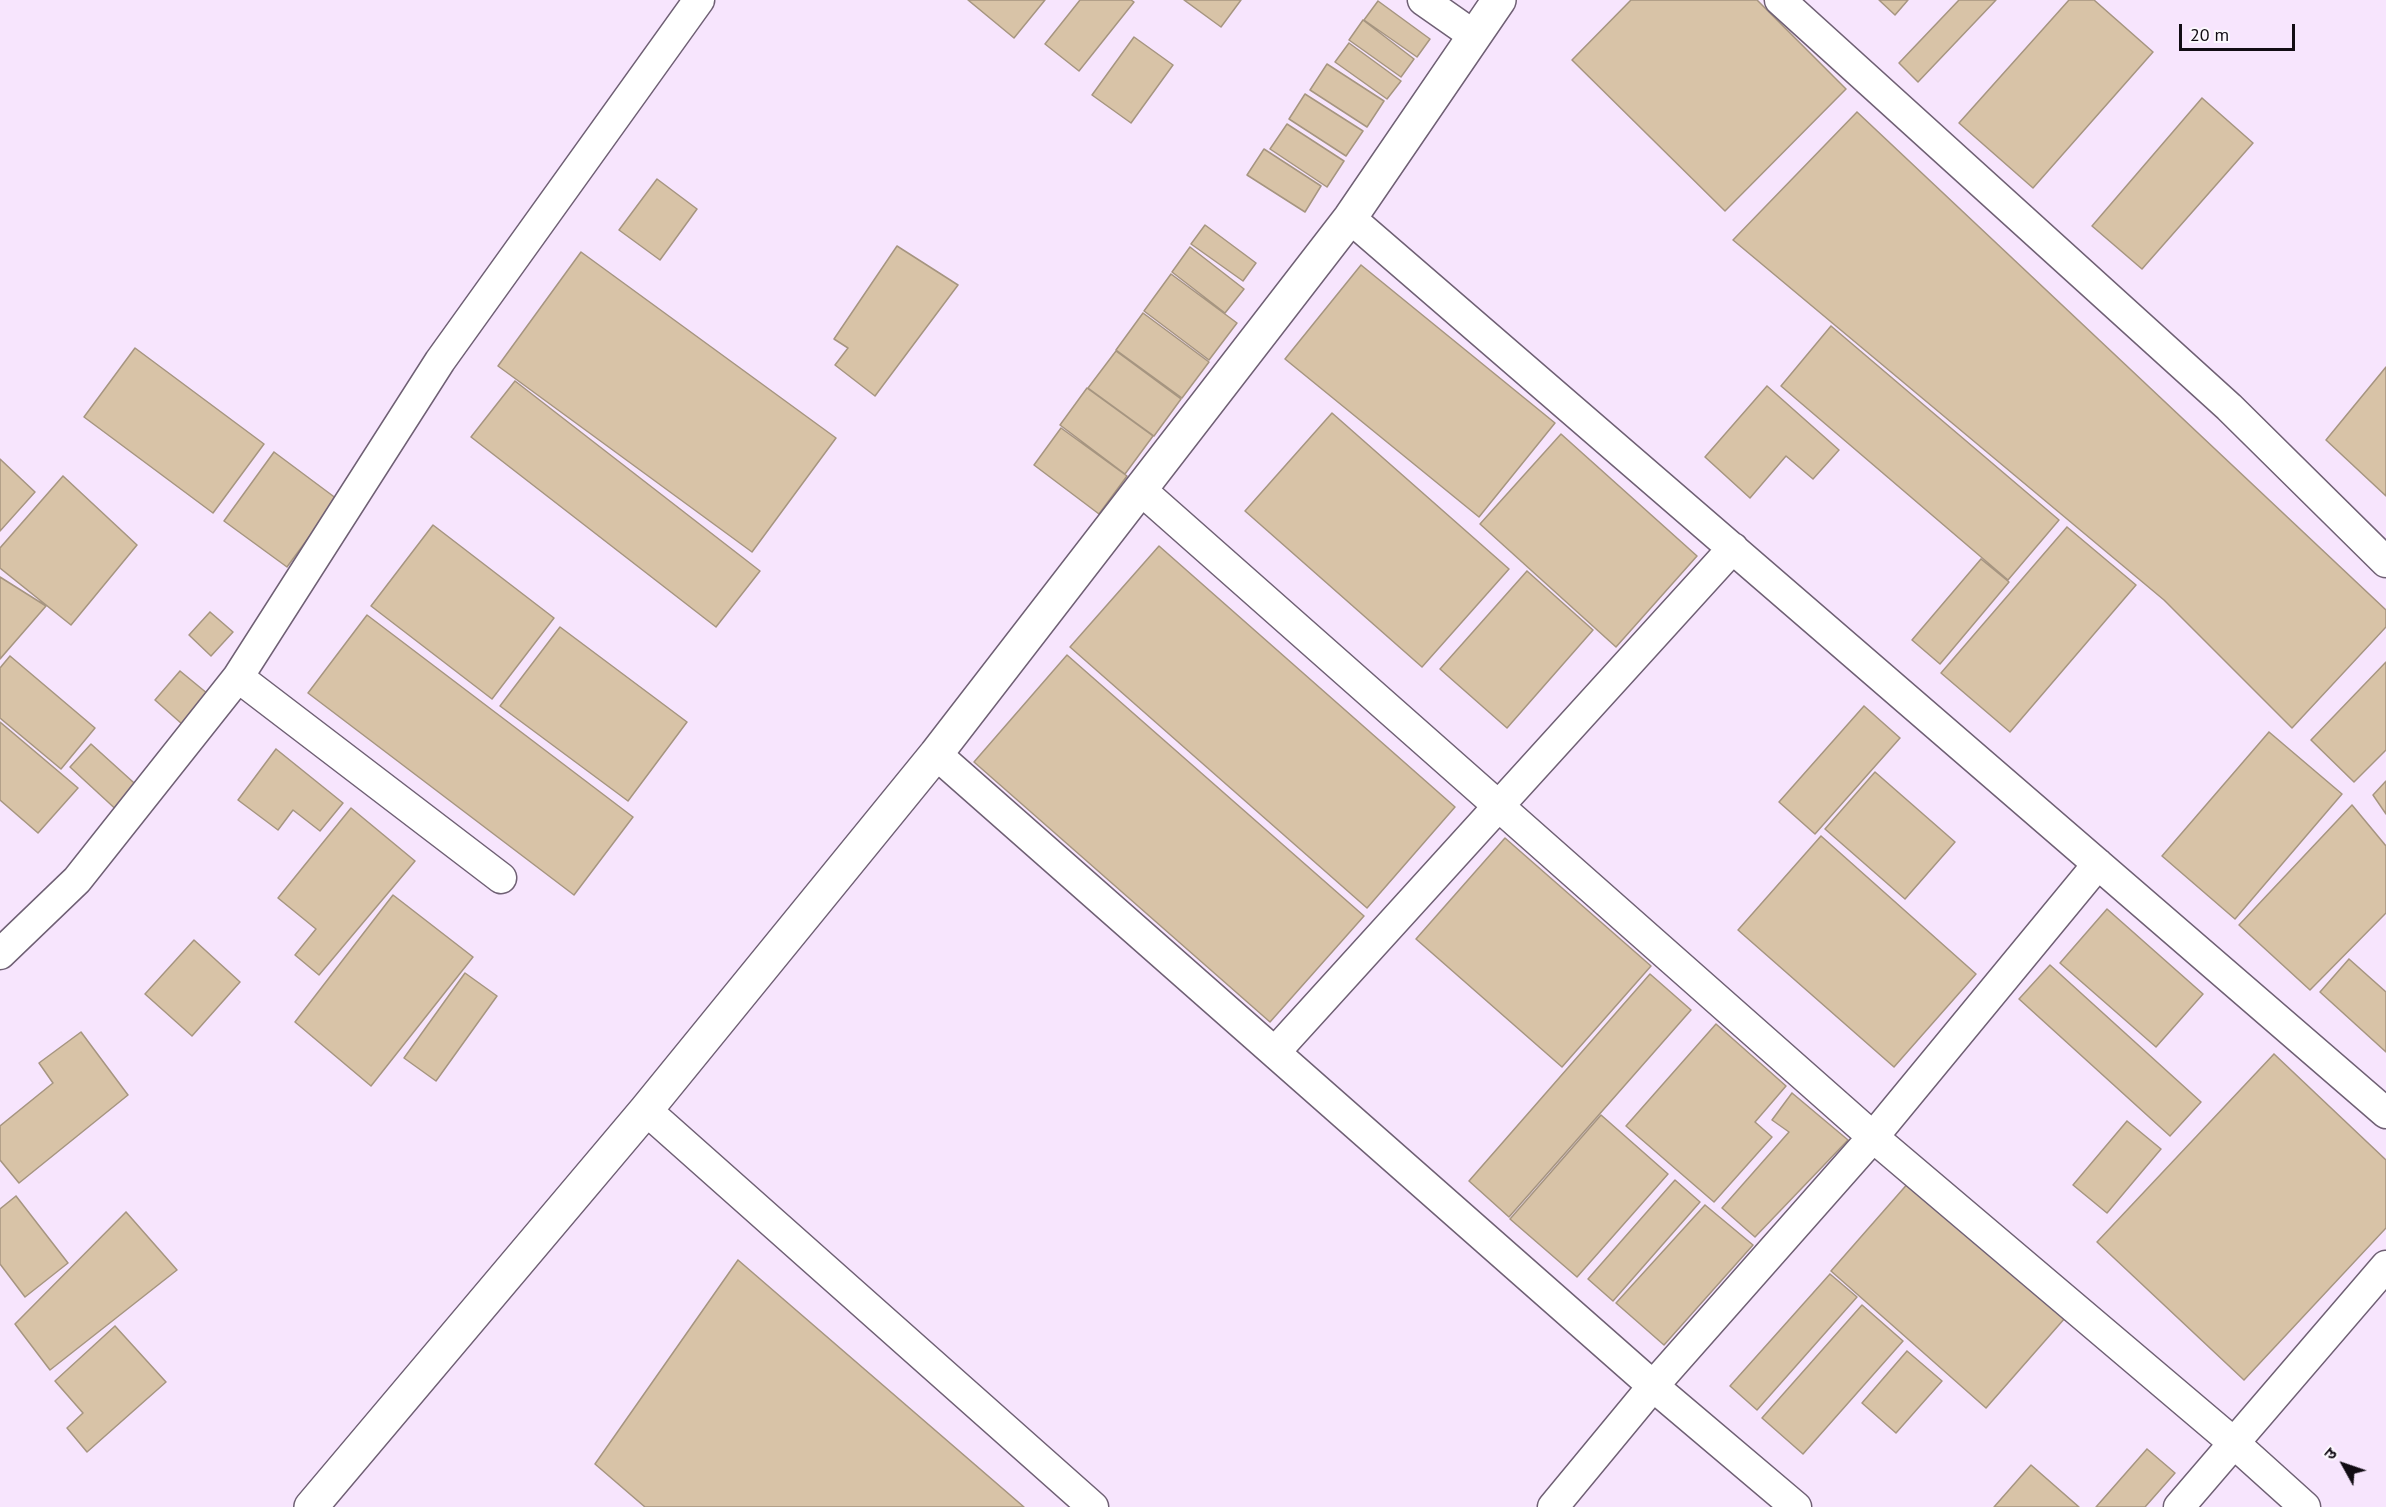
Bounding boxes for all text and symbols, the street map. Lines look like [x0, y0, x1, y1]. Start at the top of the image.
scale bar [2182, 12, 2298, 50]
text: 20 m [2190, 23, 2229, 46]
north arrow [2314, 1435, 2374, 1495]
text: उ [2320, 1443, 2341, 1463]

